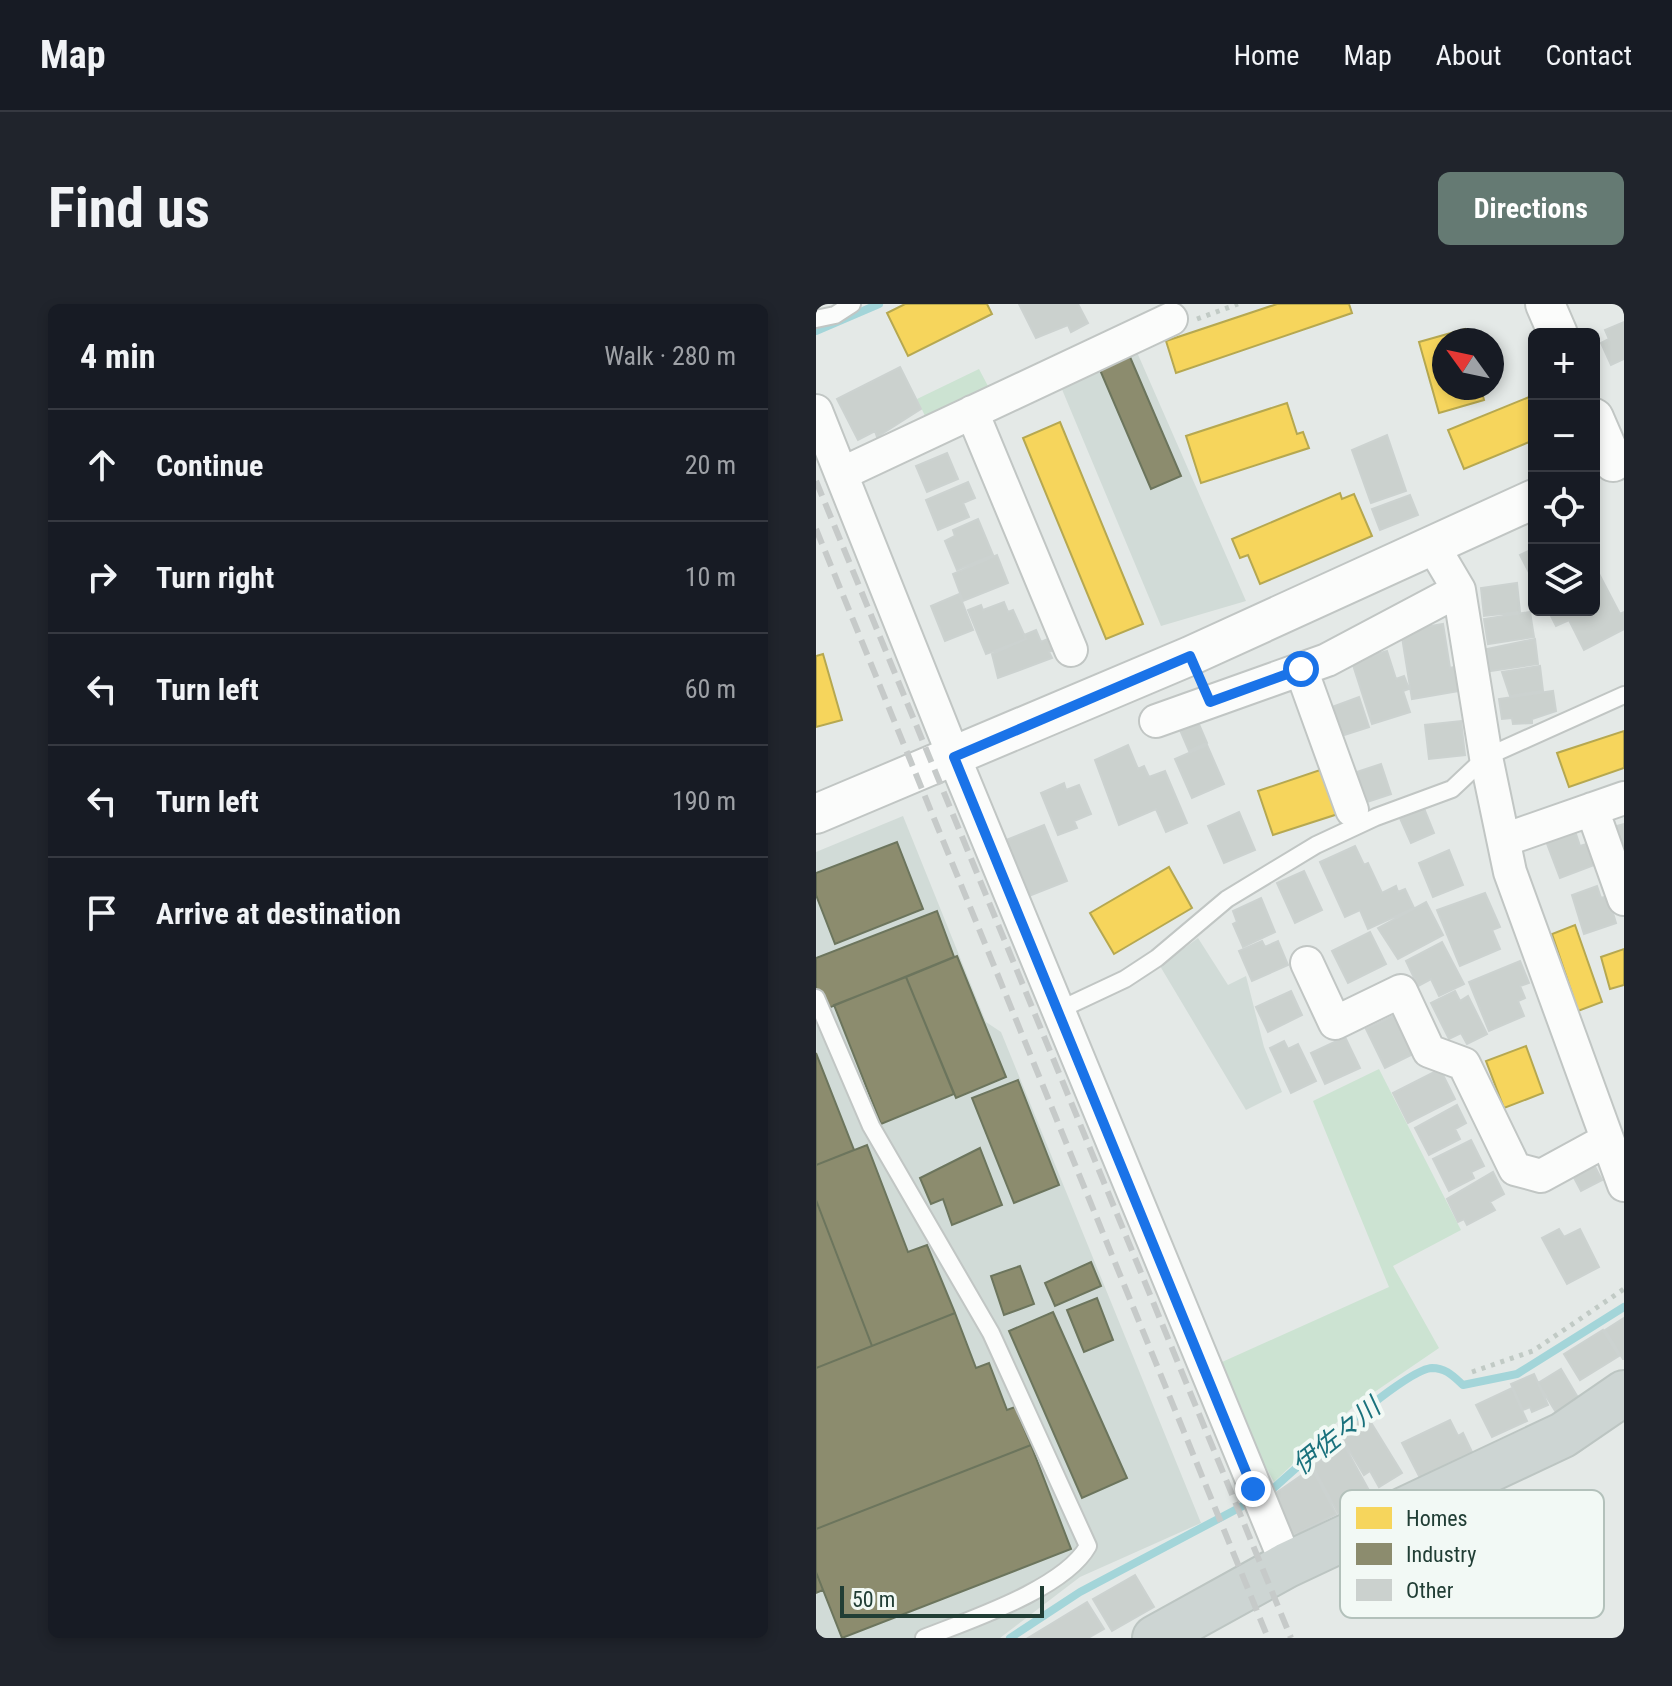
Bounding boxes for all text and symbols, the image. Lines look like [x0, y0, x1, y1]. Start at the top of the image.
text: Map [40, 33, 106, 77]
text: Home [1234, 39, 1299, 72]
text: Map [1343, 39, 1392, 72]
text: About [1436, 39, 1502, 72]
text: Contact [1546, 39, 1632, 72]
button: Directions [1438, 172, 1624, 245]
text: Find us [48, 175, 210, 241]
north arrow [1432, 328, 1504, 400]
map controls [1528, 328, 1600, 616]
button: + [1528, 328, 1600, 400]
text: 4 min [80, 336, 156, 376]
text: Walk · 280 m [604, 341, 736, 371]
button: − [1528, 400, 1600, 472]
icon: ahead [80, 443, 124, 487]
text: Continue [156, 448, 263, 483]
text: 20 m [685, 450, 736, 480]
button: locate [1528, 472, 1600, 544]
button: layers [1528, 544, 1600, 616]
icon: right [80, 555, 124, 599]
text: Turn right [156, 560, 274, 595]
text: 10 m [685, 562, 736, 592]
route start [1283, 651, 1319, 687]
icon: left [80, 667, 124, 711]
text: Turn left [156, 672, 259, 707]
text: 60 m [685, 674, 736, 704]
icon: left [80, 779, 124, 823]
text: Turn left [156, 784, 259, 819]
text: 190 m [672, 786, 736, 816]
icon: arrive [80, 891, 124, 935]
text: Arrive at destination [156, 896, 401, 931]
water label: 伊佐々川 [1286, 1390, 1388, 1480]
route end [1235, 1471, 1271, 1507]
legend [1340, 1490, 1604, 1618]
text: Homes [1406, 1506, 1468, 1531]
text: Industry [1406, 1542, 1476, 1567]
text: Other [1406, 1578, 1454, 1603]
scale bar [840, 1582, 1044, 1618]
text: 50 m [852, 1587, 895, 1612]

